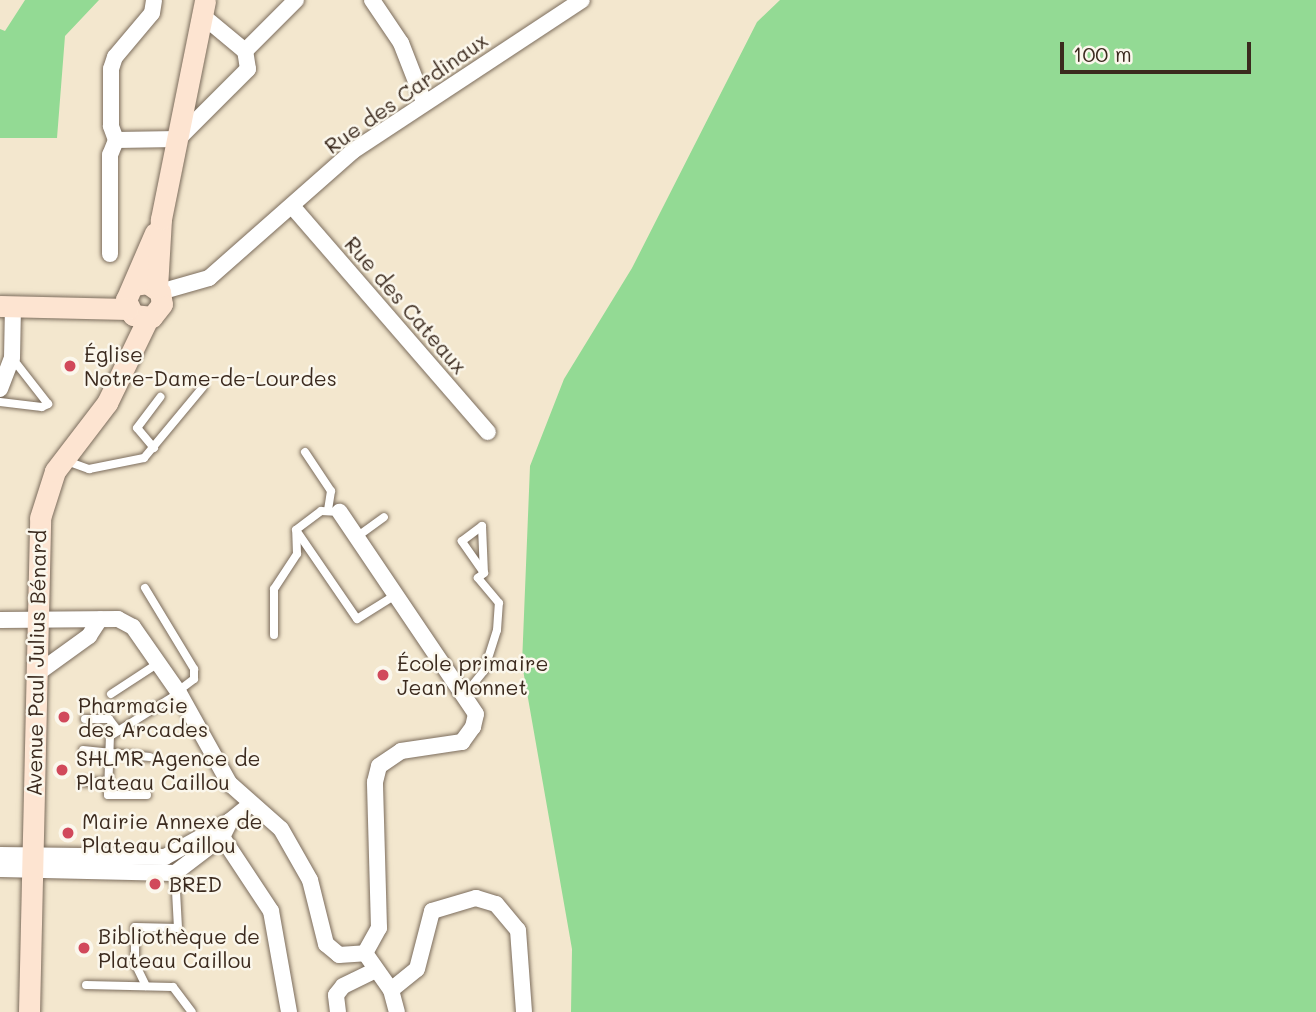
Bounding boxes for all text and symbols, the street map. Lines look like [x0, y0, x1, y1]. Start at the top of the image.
street label: Rue des Cardinaux [320, 27, 492, 159]
scale bar [1064, 28, 1255, 72]
text: 100 m [1073, 40, 1132, 67]
street label: Rue des Cateaux [340, 231, 472, 379]
place label: Église Notre-Dame-de-Lourdes [84, 341, 337, 391]
marker: Église Notre-Dame-de-Lourdes [62, 358, 78, 374]
street label: Avenue Paul Julius Bénard [21, 530, 51, 796]
place label: École primaire Jean Monnet [397, 650, 549, 700]
marker: École primaire Jean Monnet [375, 667, 391, 683]
place label: Pharmacie des Arcades [78, 692, 208, 742]
marker: Pharmacie des Arcades [56, 709, 72, 725]
place label: SHLMR Agence de Plateau Caillou [76, 745, 260, 795]
marker: SHLMR Agence de Plateau Caillou [54, 762, 70, 778]
place label: Mairie Annexe de Plateau Caillou [82, 808, 262, 858]
marker: Mairie Annexe de Plateau Caillou [60, 825, 76, 841]
place label: BRED [169, 871, 222, 897]
marker: BRED [147, 876, 163, 892]
place label: Bibliothèque de Plateau Caillou [98, 923, 260, 973]
marker: Bibliothèque de Plateau Caillou [76, 940, 92, 956]

